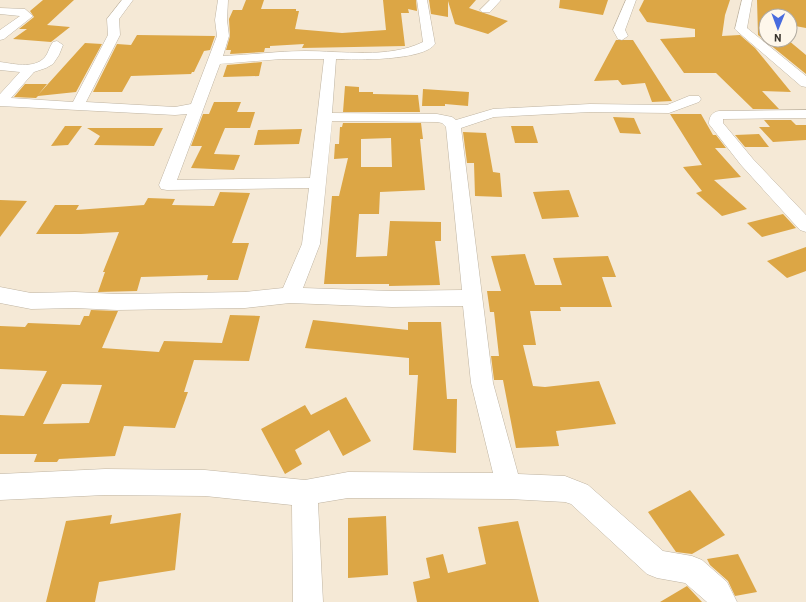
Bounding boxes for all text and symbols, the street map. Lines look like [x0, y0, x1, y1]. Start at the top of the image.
north arrow [758, 8, 798, 48]
text: N [774, 32, 782, 45]

